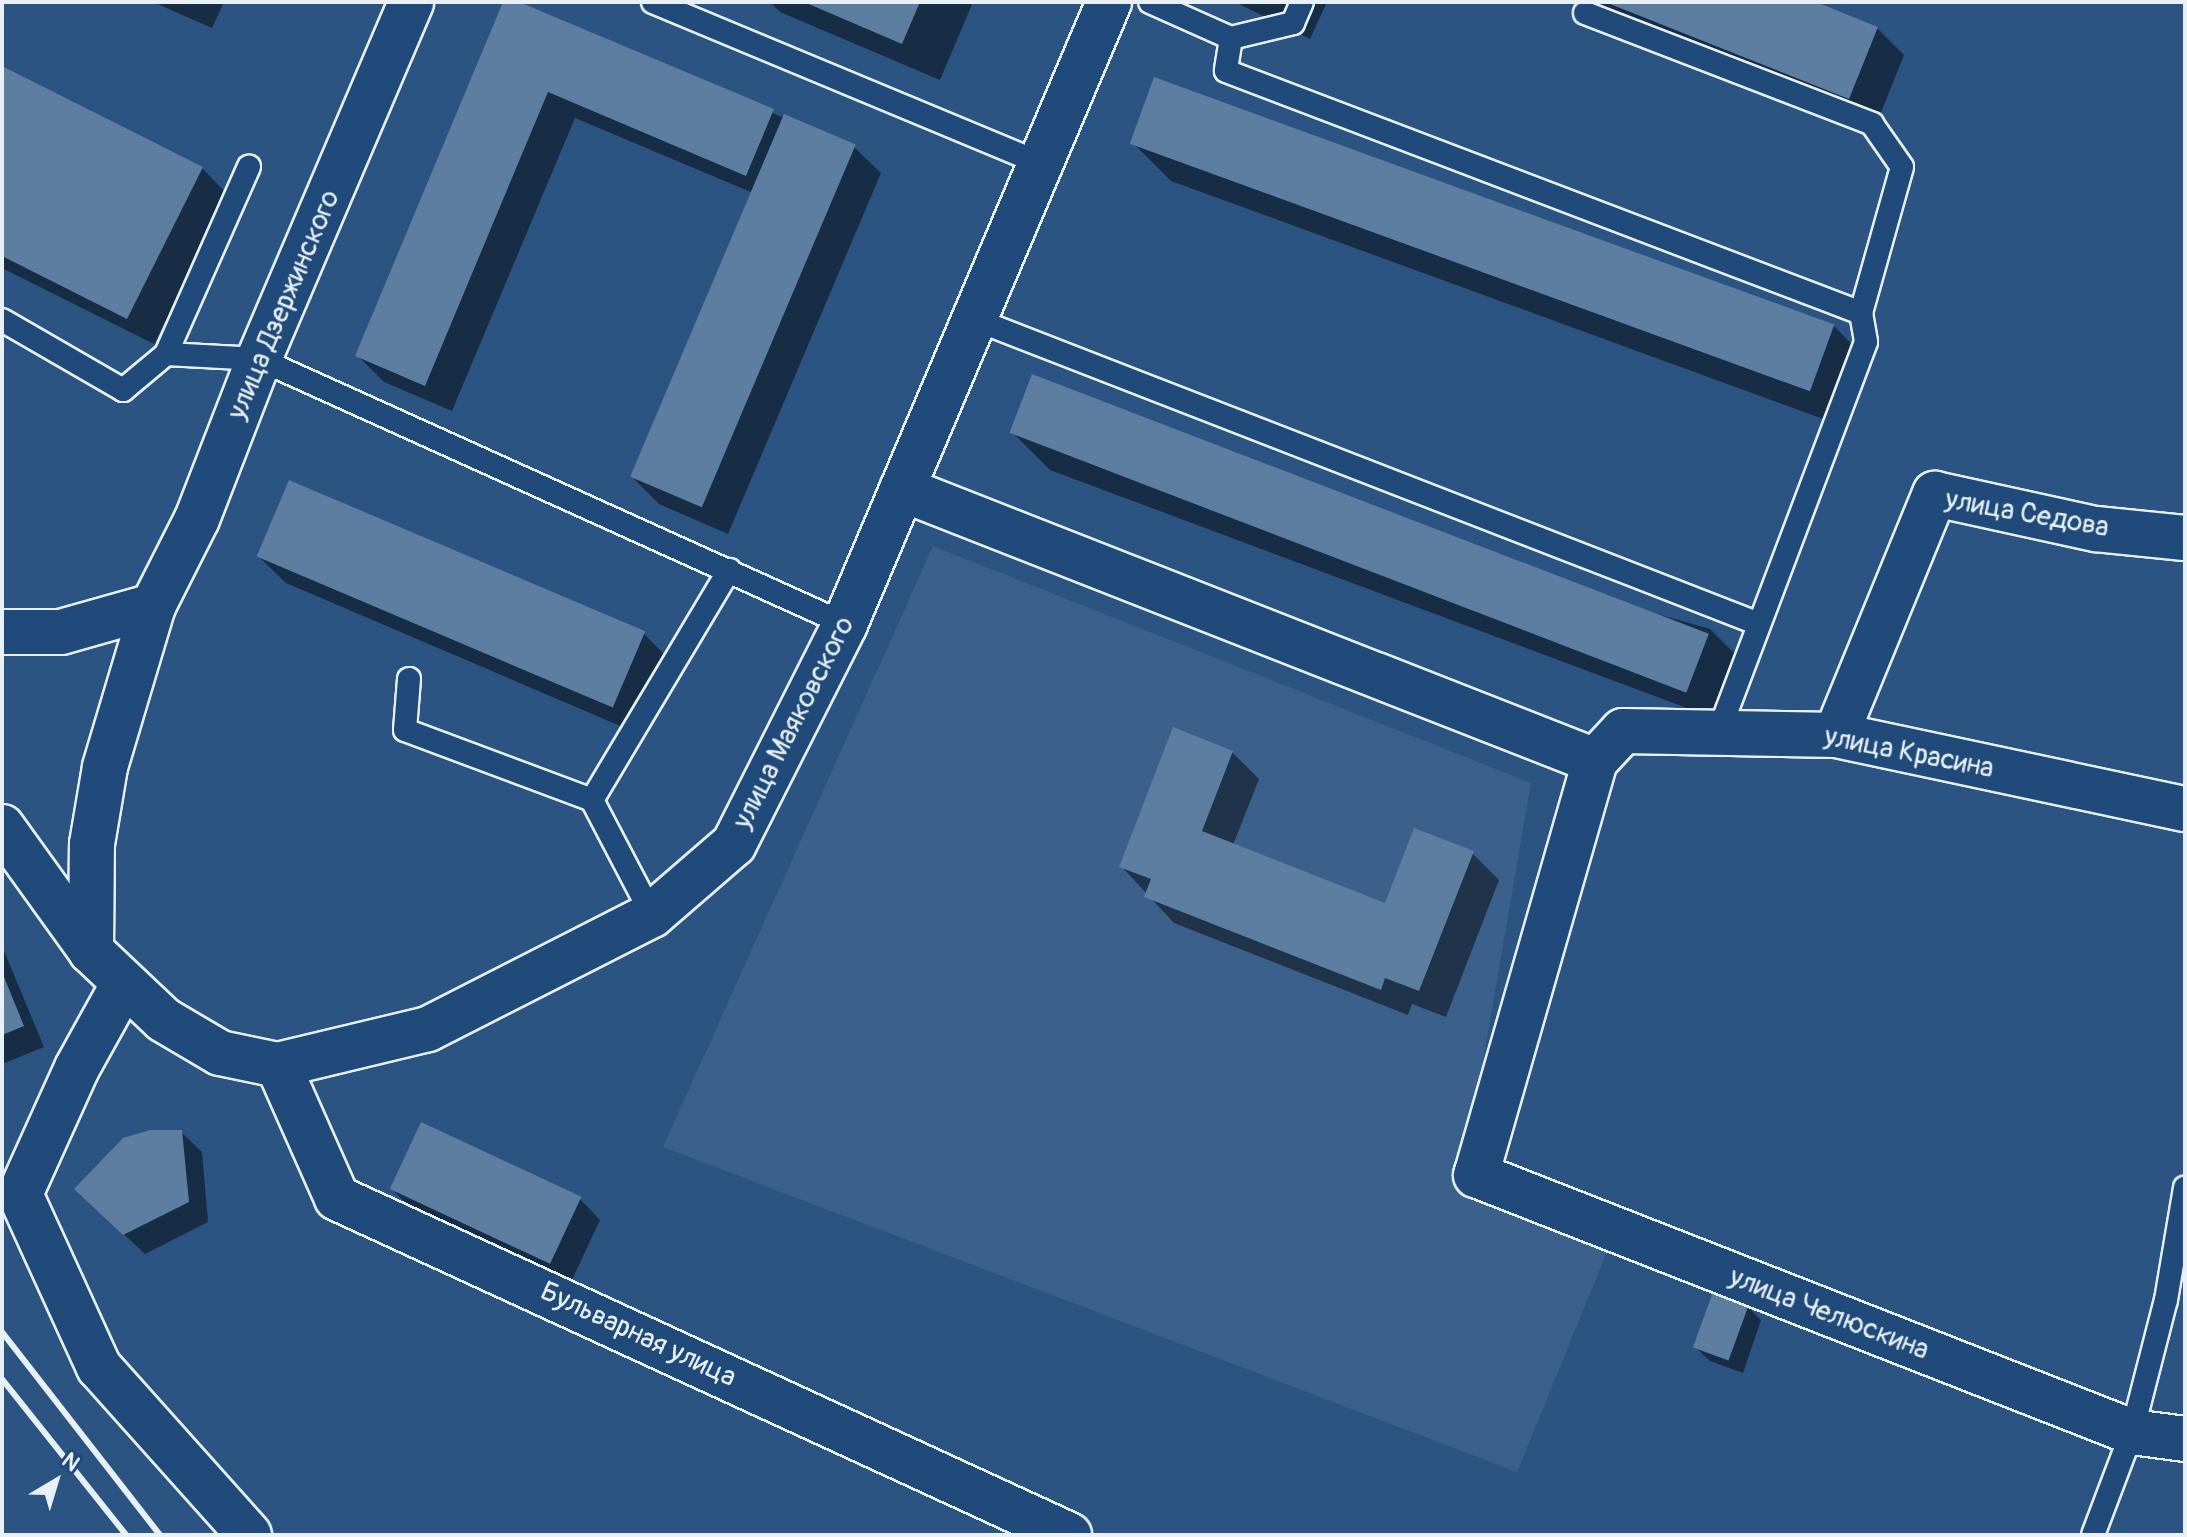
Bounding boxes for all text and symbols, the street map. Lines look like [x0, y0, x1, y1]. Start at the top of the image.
street label: улица Дзержинского [221, 185, 347, 425]
street label: улица Седова [1943, 483, 2111, 545]
street label: улица Маяковского [726, 611, 862, 835]
street label: улица Красина [1821, 720, 1997, 786]
street label: улица Челюскина [1724, 1260, 1934, 1368]
street label: Бульварная улица [535, 1275, 741, 1395]
north arrow [16, 1441, 96, 1521]
text: N [56, 1446, 85, 1478]

